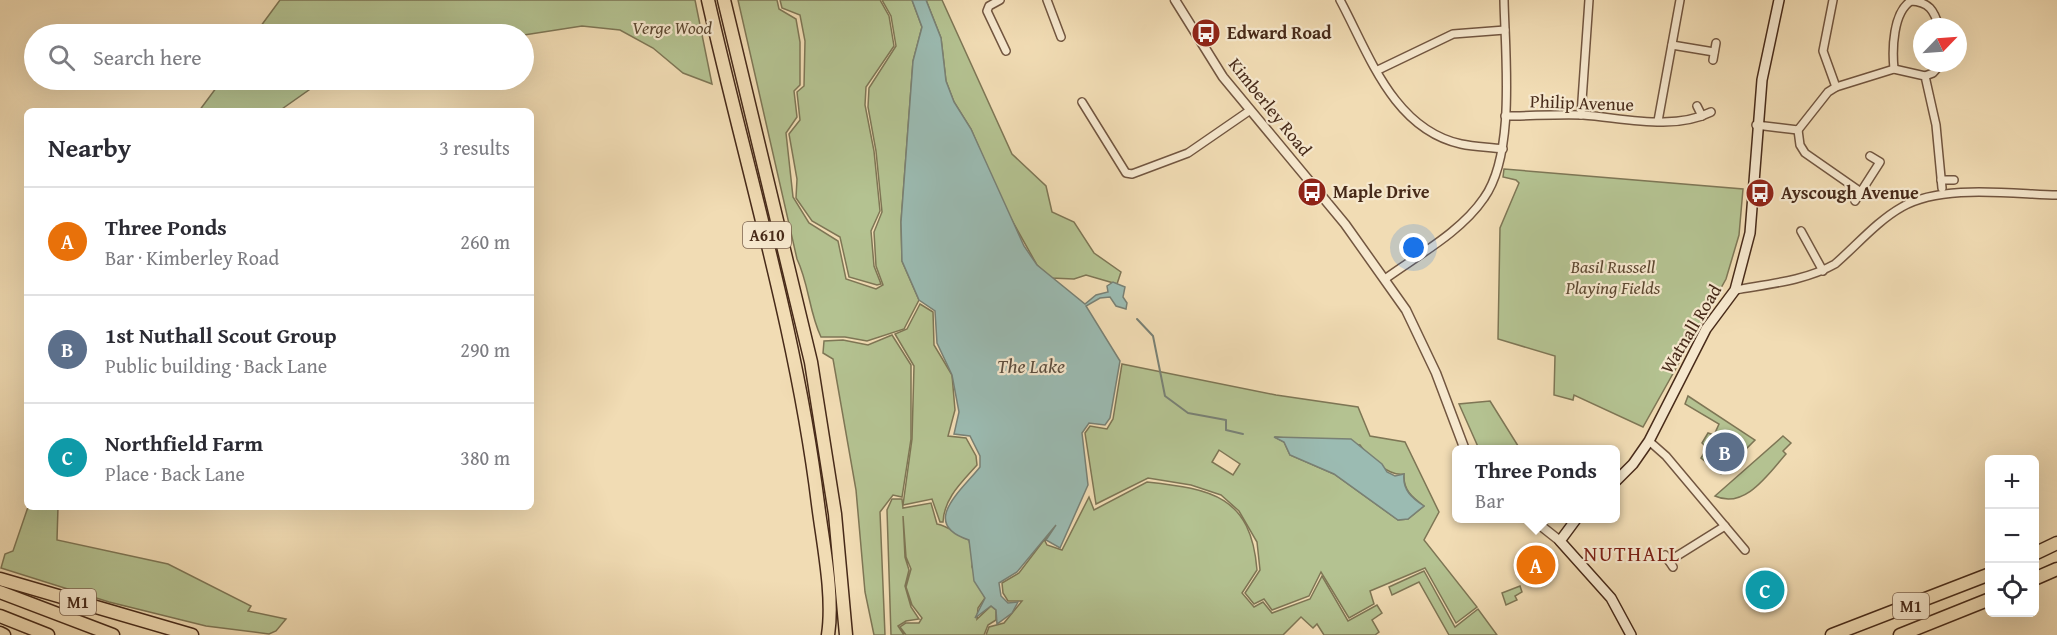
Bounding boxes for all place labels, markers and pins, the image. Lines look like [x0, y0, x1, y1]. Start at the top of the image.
bus stop icon: Edward Road [1190, 17, 1222, 49]
place label: Edward Road [1227, 19, 1332, 46]
bus stop icon: Maple Drive [1296, 176, 1328, 208]
bus stop icon: Ayscough Avenue [1744, 177, 1776, 209]
place label: Maple Drive [1333, 178, 1430, 205]
place label: Ayscough Avenue [1781, 179, 1919, 206]
pin: B [1706, 430, 1744, 474]
pin: A [1516, 542, 1556, 588]
pin: C [1746, 568, 1784, 612]

